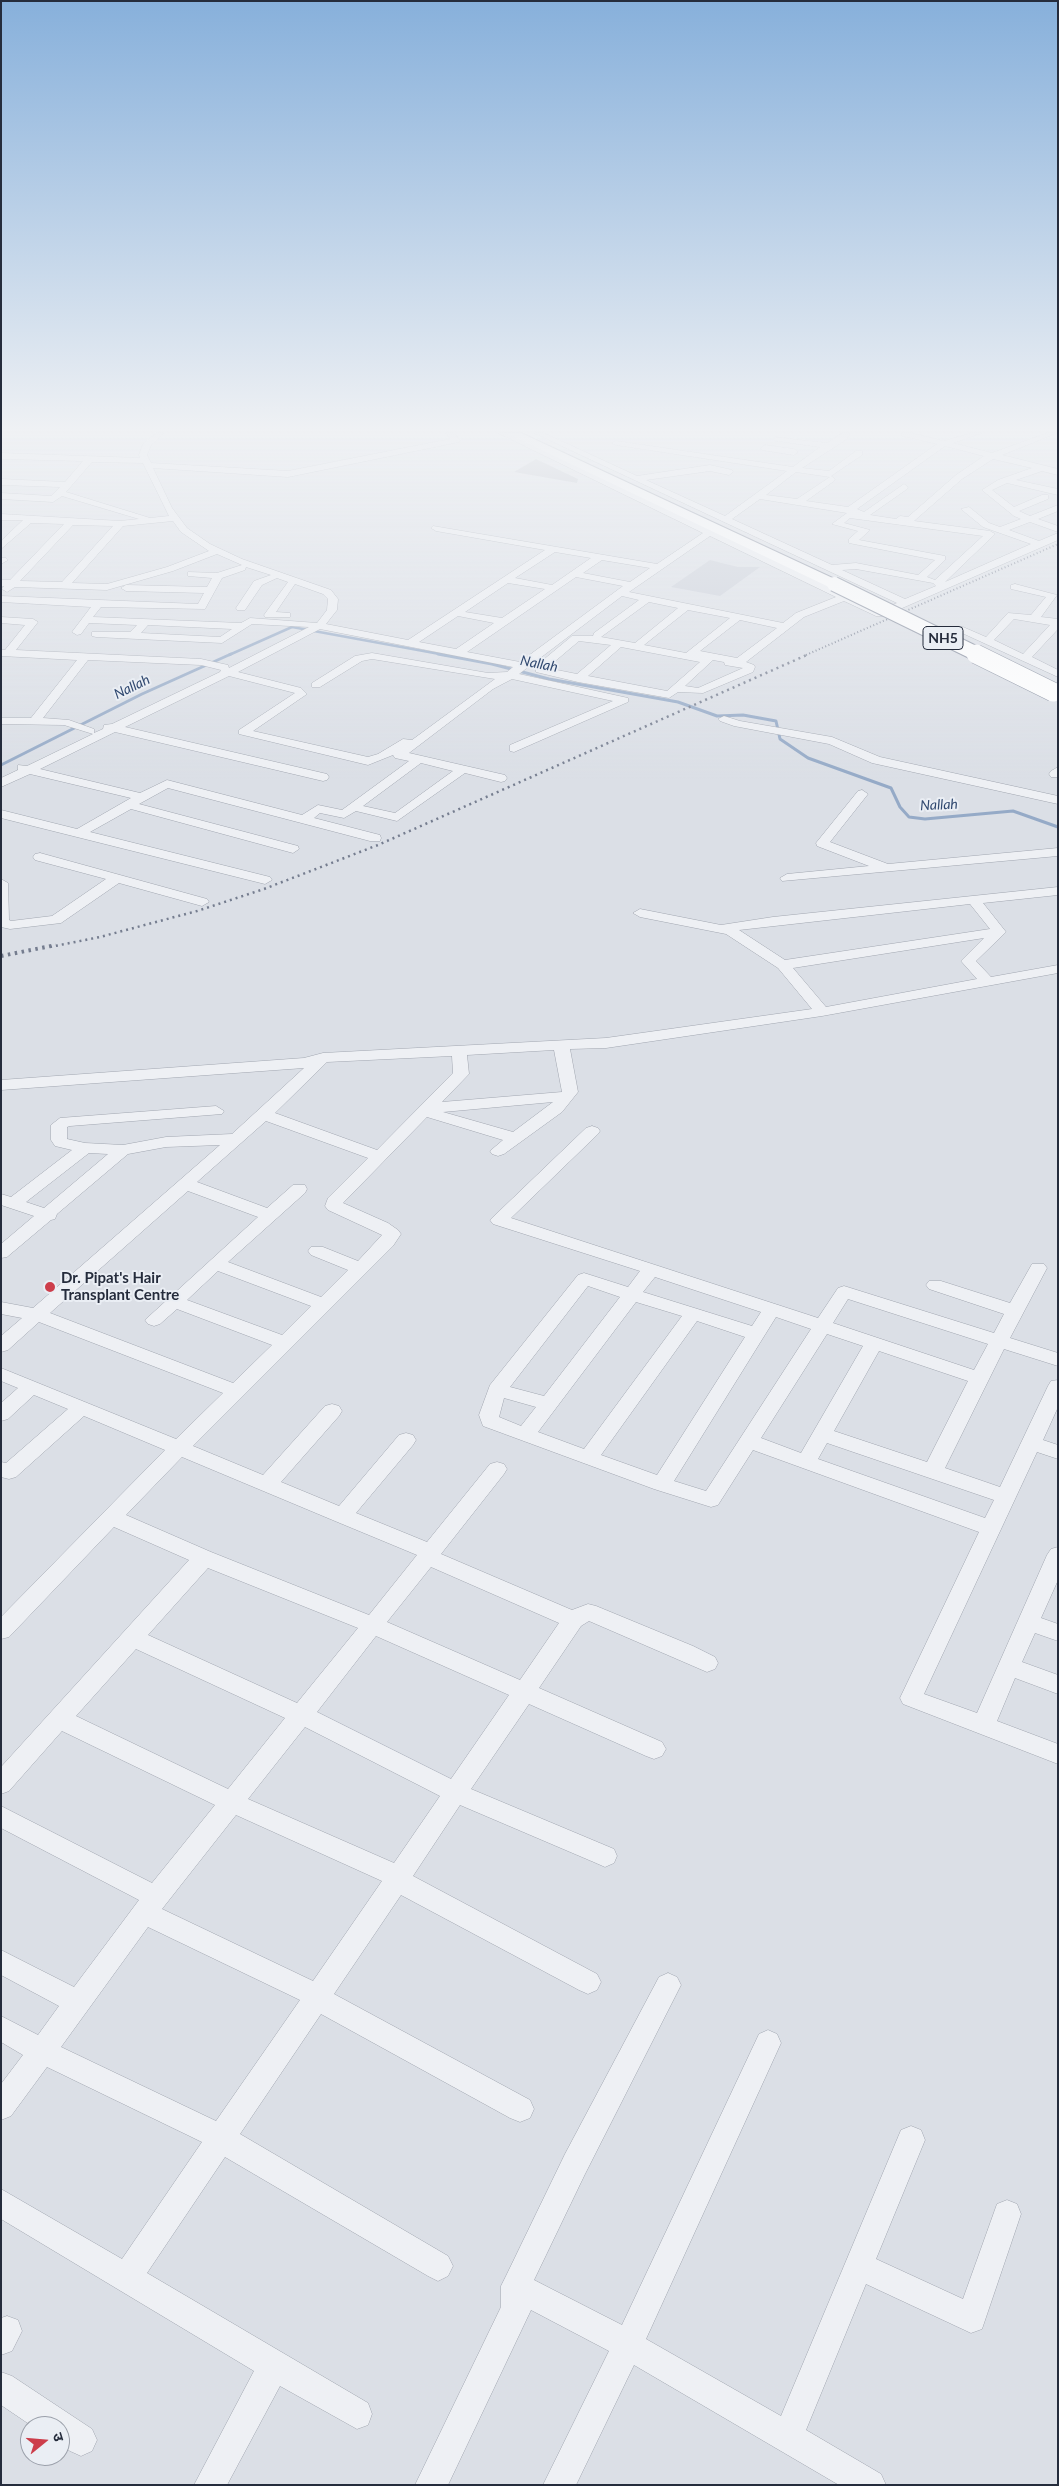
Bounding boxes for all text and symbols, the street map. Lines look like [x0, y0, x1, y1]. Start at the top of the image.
road number: NH5 [923, 626, 963, 650]
water label: Nallah [519, 652, 559, 676]
water label: Nallah [111, 671, 153, 703]
water label: Nallah [920, 796, 958, 814]
place label: Dr. Pipat's Hair Transplant Centre [61, 1269, 179, 1304]
marker: Dr. Pipat's Hair Transplant Centre [43, 1280, 57, 1294]
north arrow [20, 2416, 70, 2466]
text: उ [50, 2430, 68, 2443]

